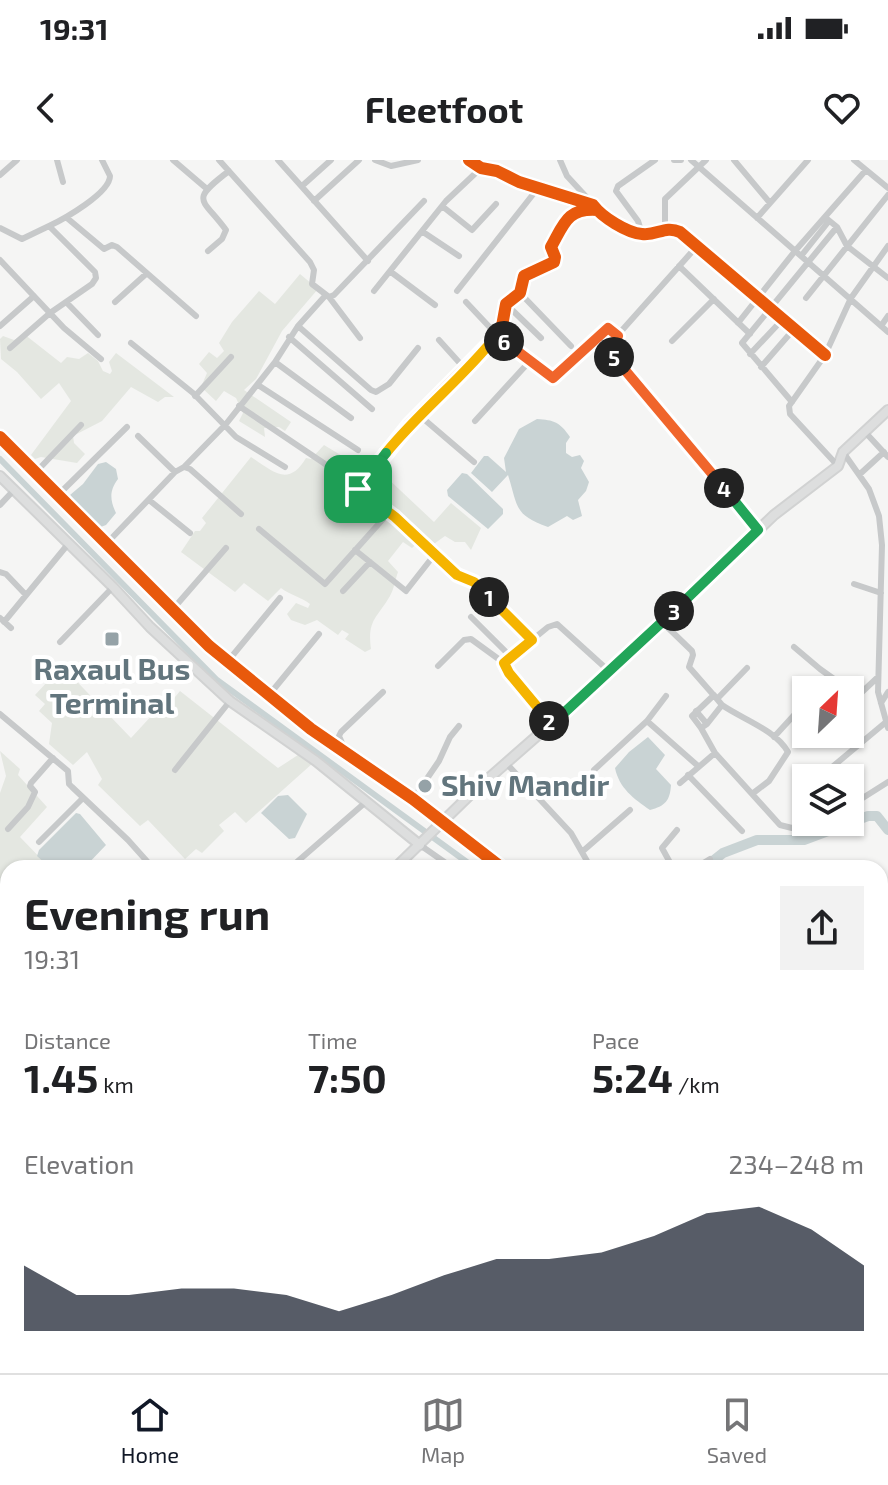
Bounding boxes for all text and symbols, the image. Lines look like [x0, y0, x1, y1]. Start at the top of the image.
text: 19:31 [40, 10, 108, 46]
icon: back [24, 86, 68, 130]
icon: heart [820, 86, 864, 130]
text: Fleetfoot [365, 87, 523, 130]
pin: 6 [484, 321, 524, 361]
text: 6 [498, 328, 510, 354]
pin: 5 [594, 337, 634, 377]
text: 5 [608, 344, 620, 370]
pin [324, 455, 392, 523]
icon: arrive [336, 467, 380, 511]
pin: 4 [704, 468, 744, 508]
text: 4 [717, 475, 731, 501]
pin: 1 [469, 577, 509, 617]
text: 1 [484, 584, 494, 610]
pin: 3 [654, 591, 694, 631]
text: 3 [668, 598, 680, 624]
marker: Raxaul Bus Terminal [103, 630, 121, 648]
place label: Raxaul Bus Terminal [34, 650, 190, 720]
north arrow [792, 676, 864, 748]
map controls [792, 676, 864, 836]
pin: 2 [529, 701, 569, 741]
text: 2 [543, 708, 555, 734]
button: layers [792, 764, 864, 836]
place label: Shiv Mandir [441, 766, 609, 802]
marker: Shiv Mandir [416, 777, 434, 795]
text: Evening run [24, 886, 270, 939]
button: share [780, 886, 864, 970]
text: 19:31 [24, 943, 80, 974]
text: Distance [24, 1027, 111, 1053]
text: Time [308, 1027, 357, 1053]
text: Pace [592, 1027, 639, 1053]
text: 1.45 [24, 1053, 98, 1101]
text: 7:50 [308, 1053, 387, 1101]
text: 5:24 [592, 1053, 673, 1101]
text: km [98, 1071, 134, 1097]
text: /km [673, 1071, 720, 1097]
text: Elevation [24, 1148, 134, 1179]
text: 234–248 m [729, 1148, 864, 1179]
tab: Home [121, 1393, 179, 1467]
tab: Map [421, 1393, 465, 1467]
tab: Saved [707, 1393, 767, 1467]

